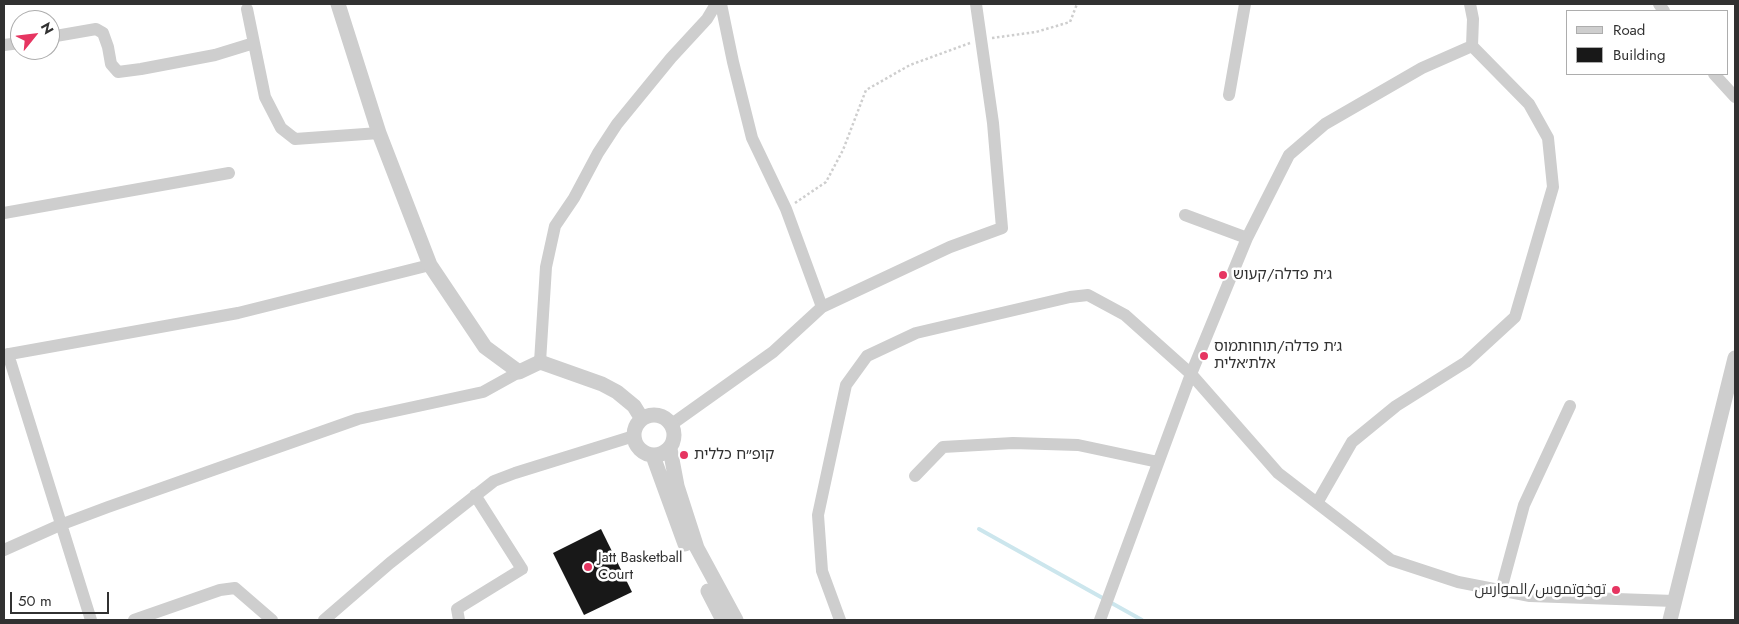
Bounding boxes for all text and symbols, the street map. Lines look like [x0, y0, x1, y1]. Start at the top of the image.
north arrow [10, 10, 60, 60]
legend [1566, 10, 1729, 75]
text: N [36, 18, 59, 38]
text: Road [1613, 19, 1645, 41]
text: Building [1613, 44, 1665, 66]
place label: ג׳ת פדלה/קעוש [1233, 266, 1332, 284]
marker: ג׳ת פדלה/קעוש [1217, 269, 1229, 281]
place label: ג׳ת פדלה/תוחותמוס אלת׳אלית [1214, 338, 1342, 373]
marker: ג׳ת פדלה/תוחותמוס אלת׳אלית [1198, 350, 1210, 362]
place label: קופ״ח כללית [694, 446, 774, 464]
marker: קופ״ח כללית [678, 449, 690, 461]
place label: Jatt Basketball Court [598, 549, 683, 584]
marker: Jatt Basketball Court [582, 561, 594, 573]
place label: توخوتموس/الموارس [1475, 581, 1606, 599]
scale bar [12, 582, 111, 614]
marker: توخوتموس/الموارس [1610, 584, 1622, 596]
text: 50 m [18, 590, 52, 612]

